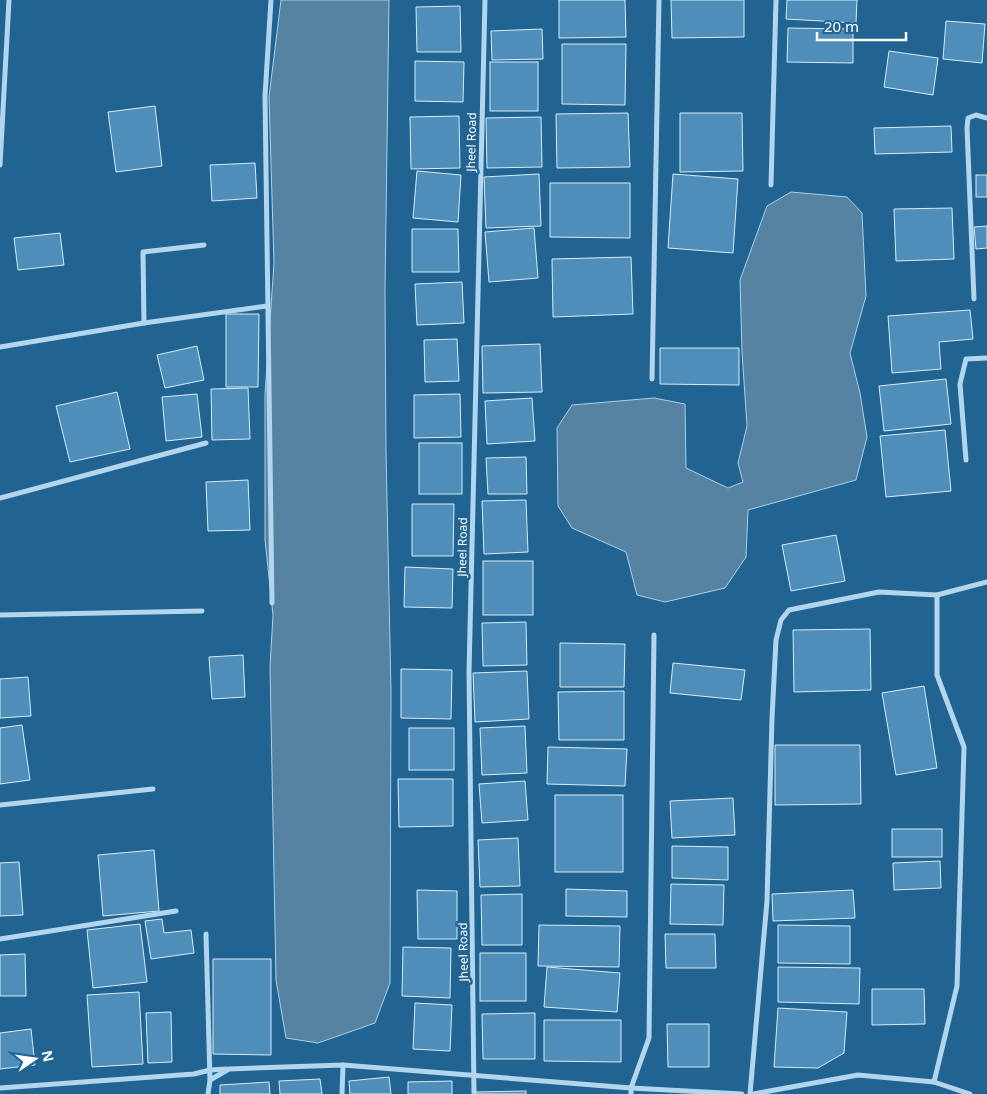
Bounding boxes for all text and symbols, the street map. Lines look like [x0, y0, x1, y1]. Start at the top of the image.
scale bar [817, 10, 906, 42]
text: 20 m [824, 16, 859, 36]
street label: Jheel Road [462, 112, 480, 173]
street label: Jheel Road [453, 517, 471, 578]
street label: Jheel Road [454, 922, 472, 983]
north arrow [10, 1034, 60, 1084]
text: N [38, 1048, 59, 1064]

